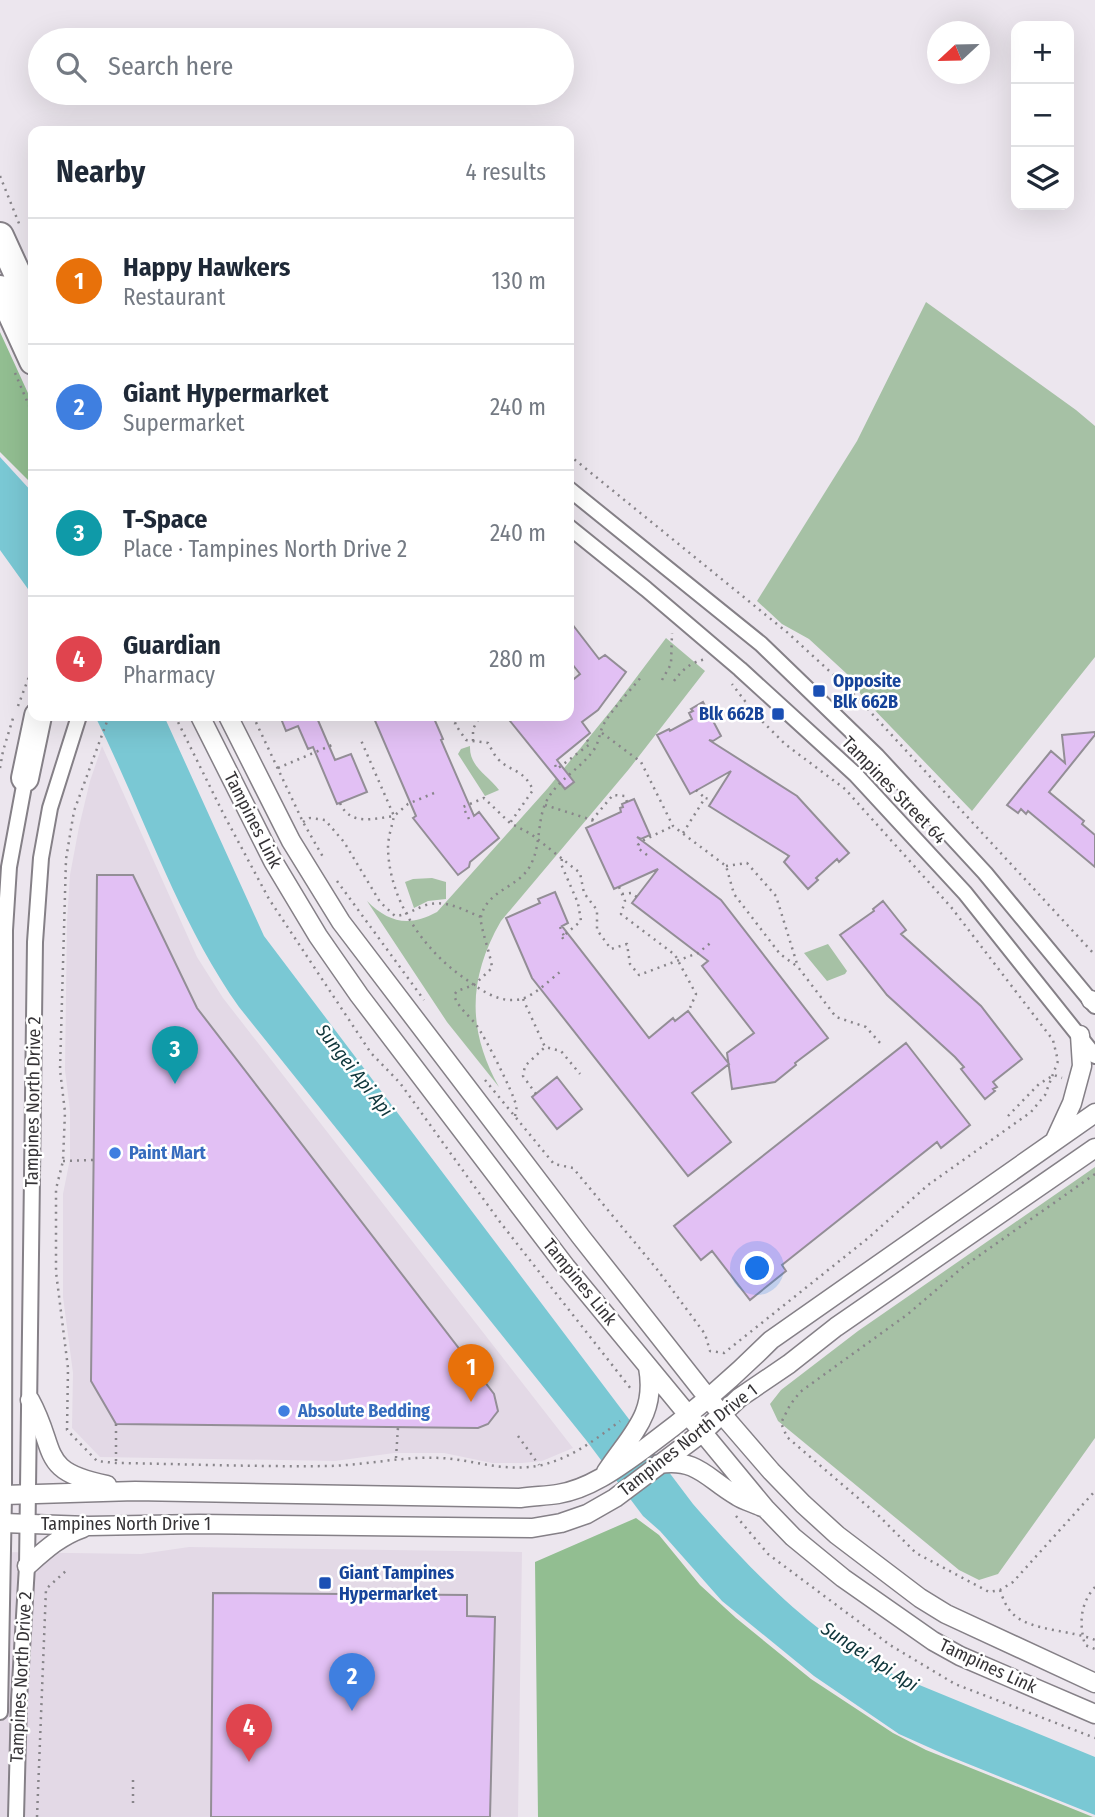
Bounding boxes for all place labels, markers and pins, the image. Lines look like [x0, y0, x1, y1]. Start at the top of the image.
place label: Opposite Blk 662B [833, 670, 901, 713]
marker: Opposite Blk 662B [811, 683, 827, 699]
place label: Blk 662B [699, 703, 764, 725]
marker: Blk 662B [770, 706, 786, 722]
pin: 3 [152, 1026, 198, 1084]
place label: Paint Mart [129, 1142, 207, 1164]
marker: Paint Mart [107, 1145, 123, 1161]
pin: 1 [448, 1344, 494, 1402]
place label: Absolute Bedding [297, 1400, 430, 1422]
marker: Absolute Bedding [276, 1403, 292, 1419]
place label: Giant Tampines Hypermarket [339, 1562, 454, 1605]
marker: Giant Tampines Hypermarket [317, 1575, 333, 1591]
pin: 2 [329, 1653, 375, 1711]
pin: 4 [226, 1704, 272, 1762]

